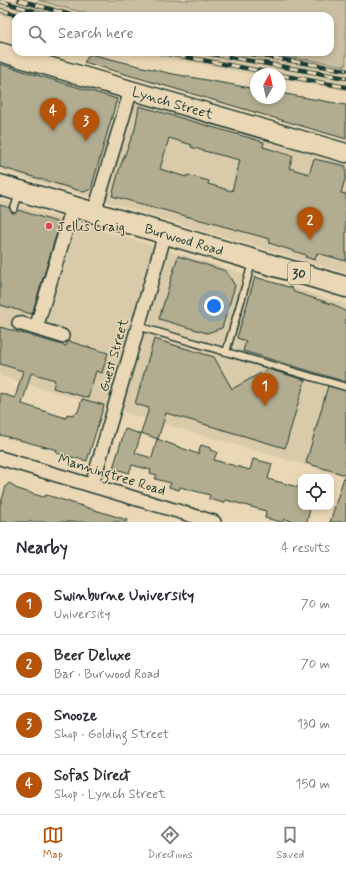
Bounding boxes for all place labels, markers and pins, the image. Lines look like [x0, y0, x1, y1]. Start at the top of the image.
pin: 4 [40, 98, 66, 131]
pin: 3 [73, 108, 99, 141]
pin: 2 [297, 207, 323, 240]
place label: Jellis Craig [57, 218, 125, 236]
marker: Jellis Craig [44, 221, 54, 231]
pin: 1 [252, 373, 278, 406]

